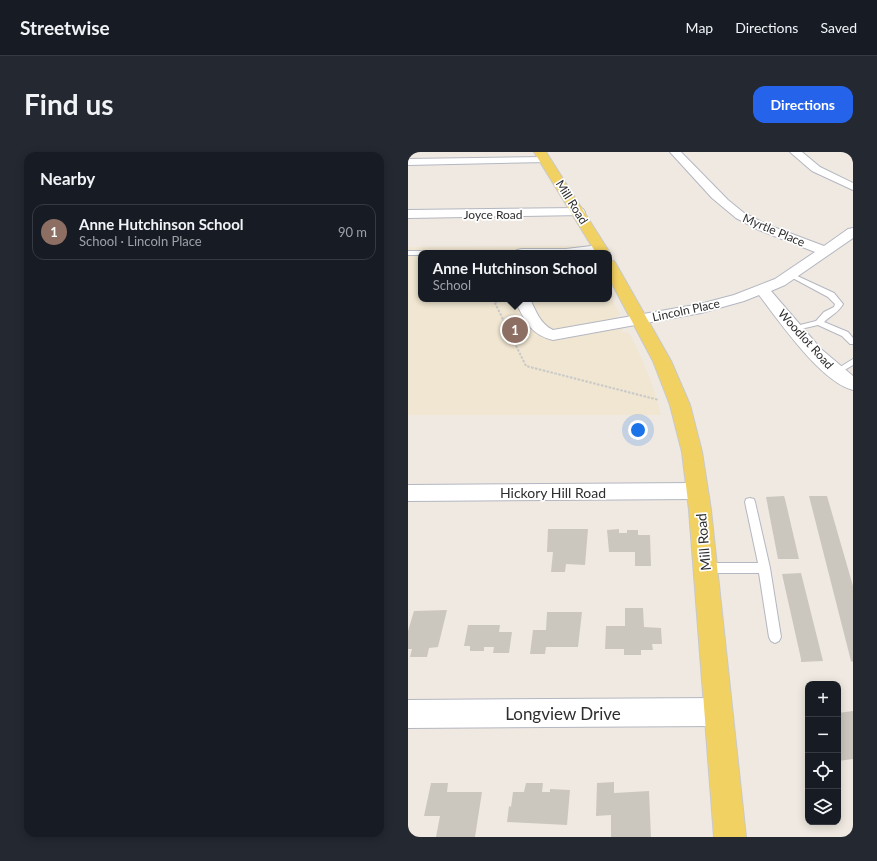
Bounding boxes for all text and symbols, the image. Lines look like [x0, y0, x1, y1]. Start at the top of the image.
text: Streetwise [20, 16, 110, 39]
text: Map [686, 19, 713, 36]
text: Directions [735, 19, 798, 36]
text: Saved [820, 19, 857, 36]
button: Directions [753, 86, 853, 123]
text: Find us [24, 87, 114, 121]
text: Nearby [40, 168, 95, 189]
street label: Mill Road [553, 177, 591, 227]
street label: Joyce Road [463, 207, 523, 222]
street label: Myrtle Place [741, 210, 807, 250]
text: Anne Hutchinson School [79, 215, 244, 233]
text: 1 [50, 224, 58, 240]
text: 90 m [338, 224, 367, 240]
text: School · Lincoln Place [79, 233, 202, 249]
popup [418, 250, 612, 302]
text: Anne Hutchinson School [433, 259, 597, 277]
text: School [433, 277, 471, 293]
street label: Lincoln Place [651, 296, 721, 324]
street label: Woodlot Road [775, 306, 837, 372]
pin: 1 [502, 315, 528, 345]
your location [628, 420, 648, 440]
street label: Hickory Hill Road [500, 484, 606, 501]
street label: Mill Road [692, 513, 714, 571]
map controls [805, 681, 841, 825]
button: + [805, 681, 841, 717]
street label: Longview Drive [505, 703, 621, 724]
button: − [805, 717, 841, 753]
button: locate [805, 753, 841, 789]
button: layers [805, 789, 841, 825]

